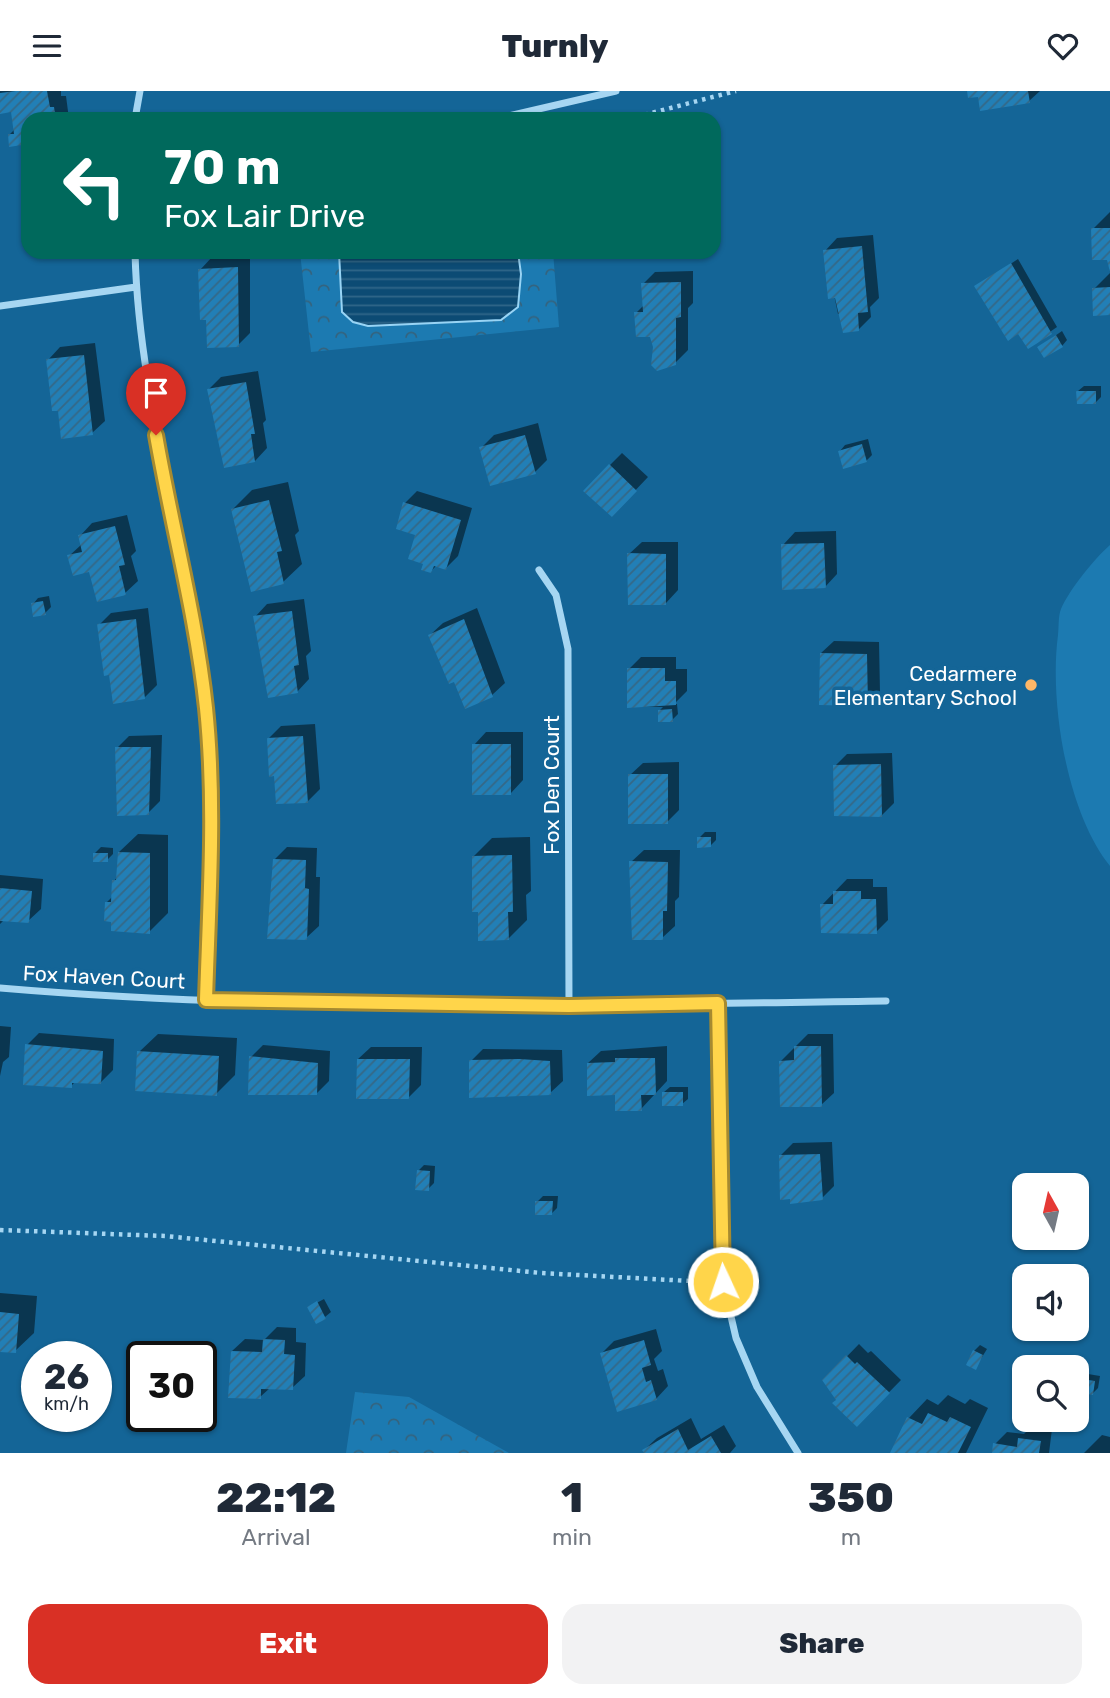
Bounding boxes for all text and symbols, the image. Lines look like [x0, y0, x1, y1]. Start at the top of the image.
icon: menu [28, 27, 66, 65]
text: Turnly [502, 27, 608, 65]
icon: heart [1044, 27, 1082, 65]
text: 70 m [164, 138, 281, 196]
icon: left [49, 140, 140, 231]
text: Fox Lair Drive [164, 197, 365, 235]
pin [126, 363, 186, 435]
icon: arrive [137, 374, 175, 412]
place label: Cedarmere Elementary School [834, 661, 1017, 710]
marker: Cedarmere Elementary School [1023, 677, 1039, 693]
street label: Fox Den Court [539, 715, 564, 855]
street label: Fox Haven Court [22, 960, 186, 994]
north arrow [1012, 1173, 1088, 1249]
map controls [1012, 1173, 1089, 1432]
position arrow [686, 1245, 760, 1319]
button: sound [1012, 1264, 1089, 1341]
speed limit sign: 30 [126, 1341, 217, 1432]
button: search [1012, 1355, 1089, 1432]
text: 26 [44, 1356, 89, 1398]
text: km/h [44, 1393, 89, 1415]
text: 22:12 [216, 1473, 336, 1523]
text: 1 [561, 1473, 583, 1523]
text: 350 [808, 1473, 894, 1523]
text: Arrival [242, 1523, 311, 1551]
text: min [552, 1523, 592, 1551]
text: m [841, 1523, 861, 1551]
button: Exit [28, 1604, 548, 1684]
button: Share [562, 1604, 1082, 1684]

